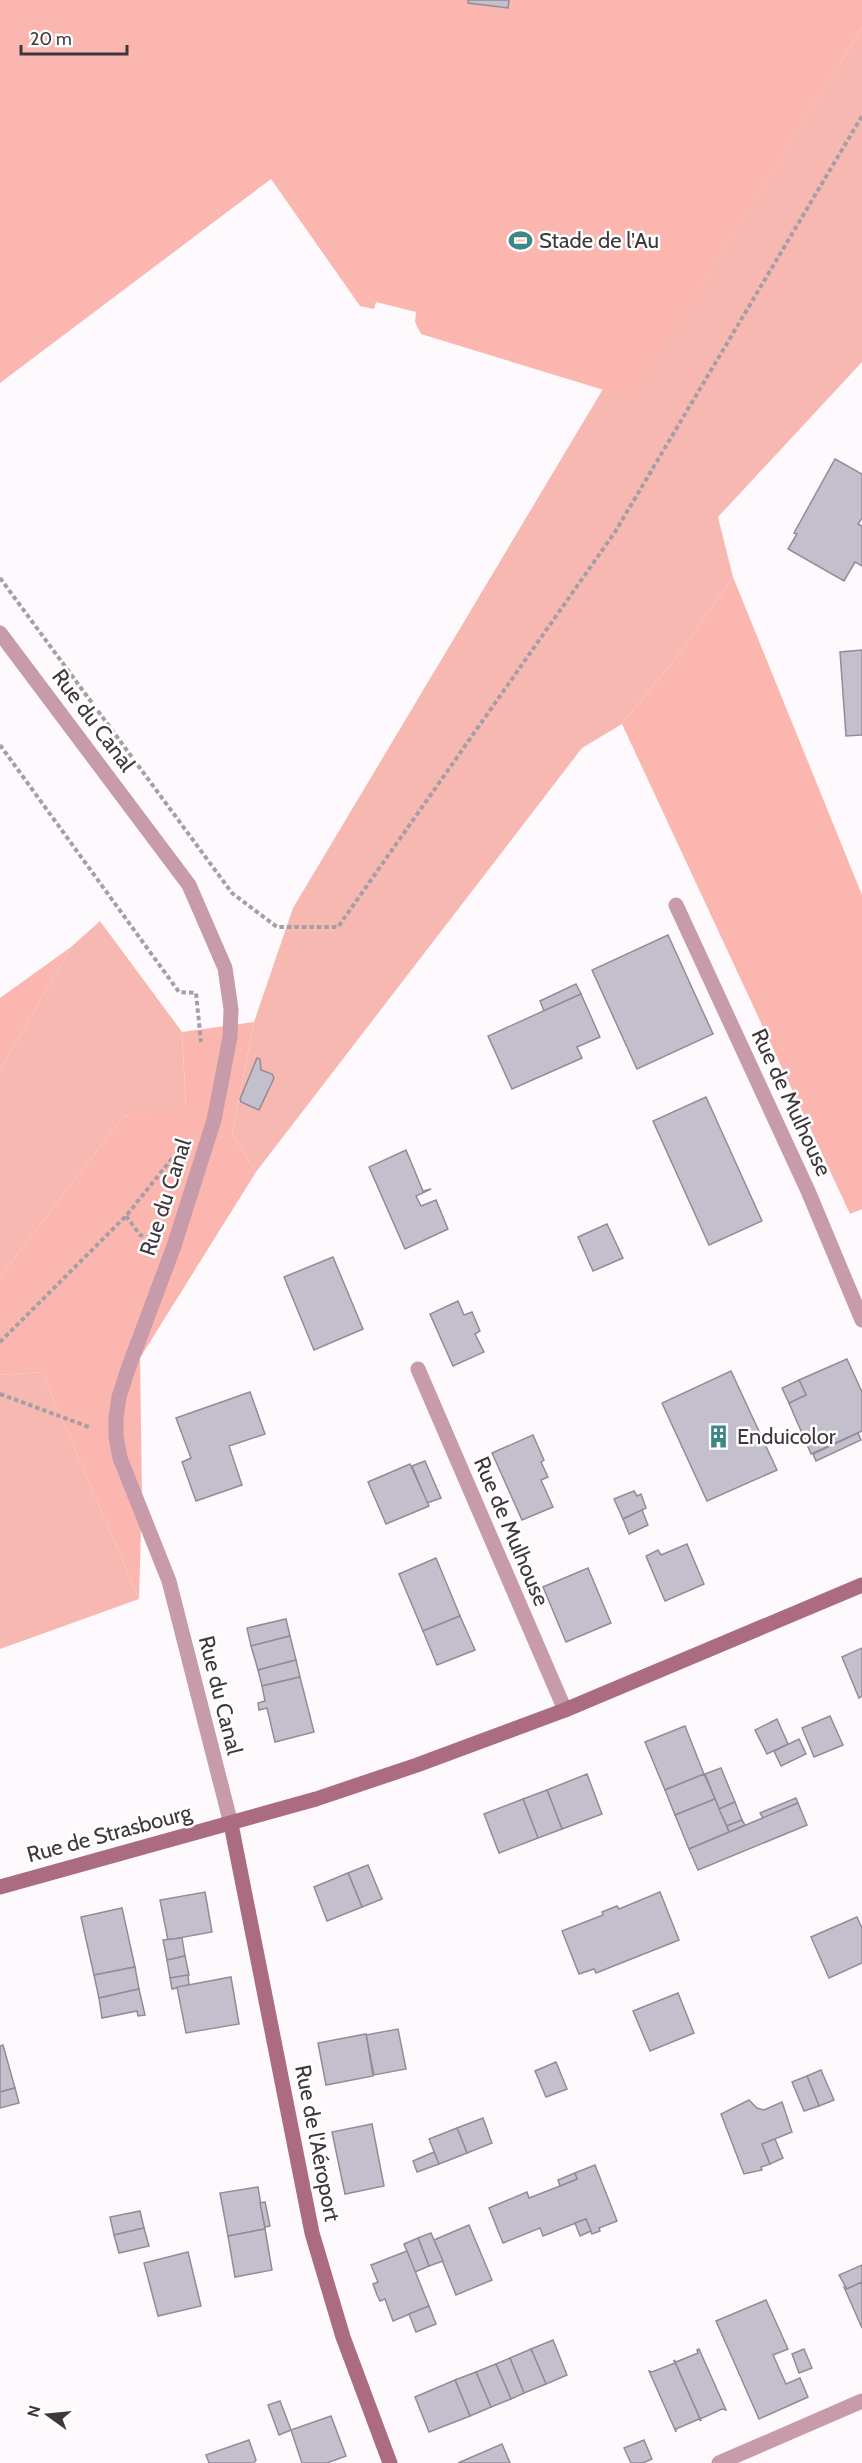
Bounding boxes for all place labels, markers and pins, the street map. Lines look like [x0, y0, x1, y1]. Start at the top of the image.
sports icon: Stade de l'Au [508, 227, 534, 253]
place label: Stade de l'Au [539, 227, 659, 254]
building icon: Enduicolor [706, 1423, 732, 1449]
place label: Enduicolor [737, 1423, 836, 1450]

